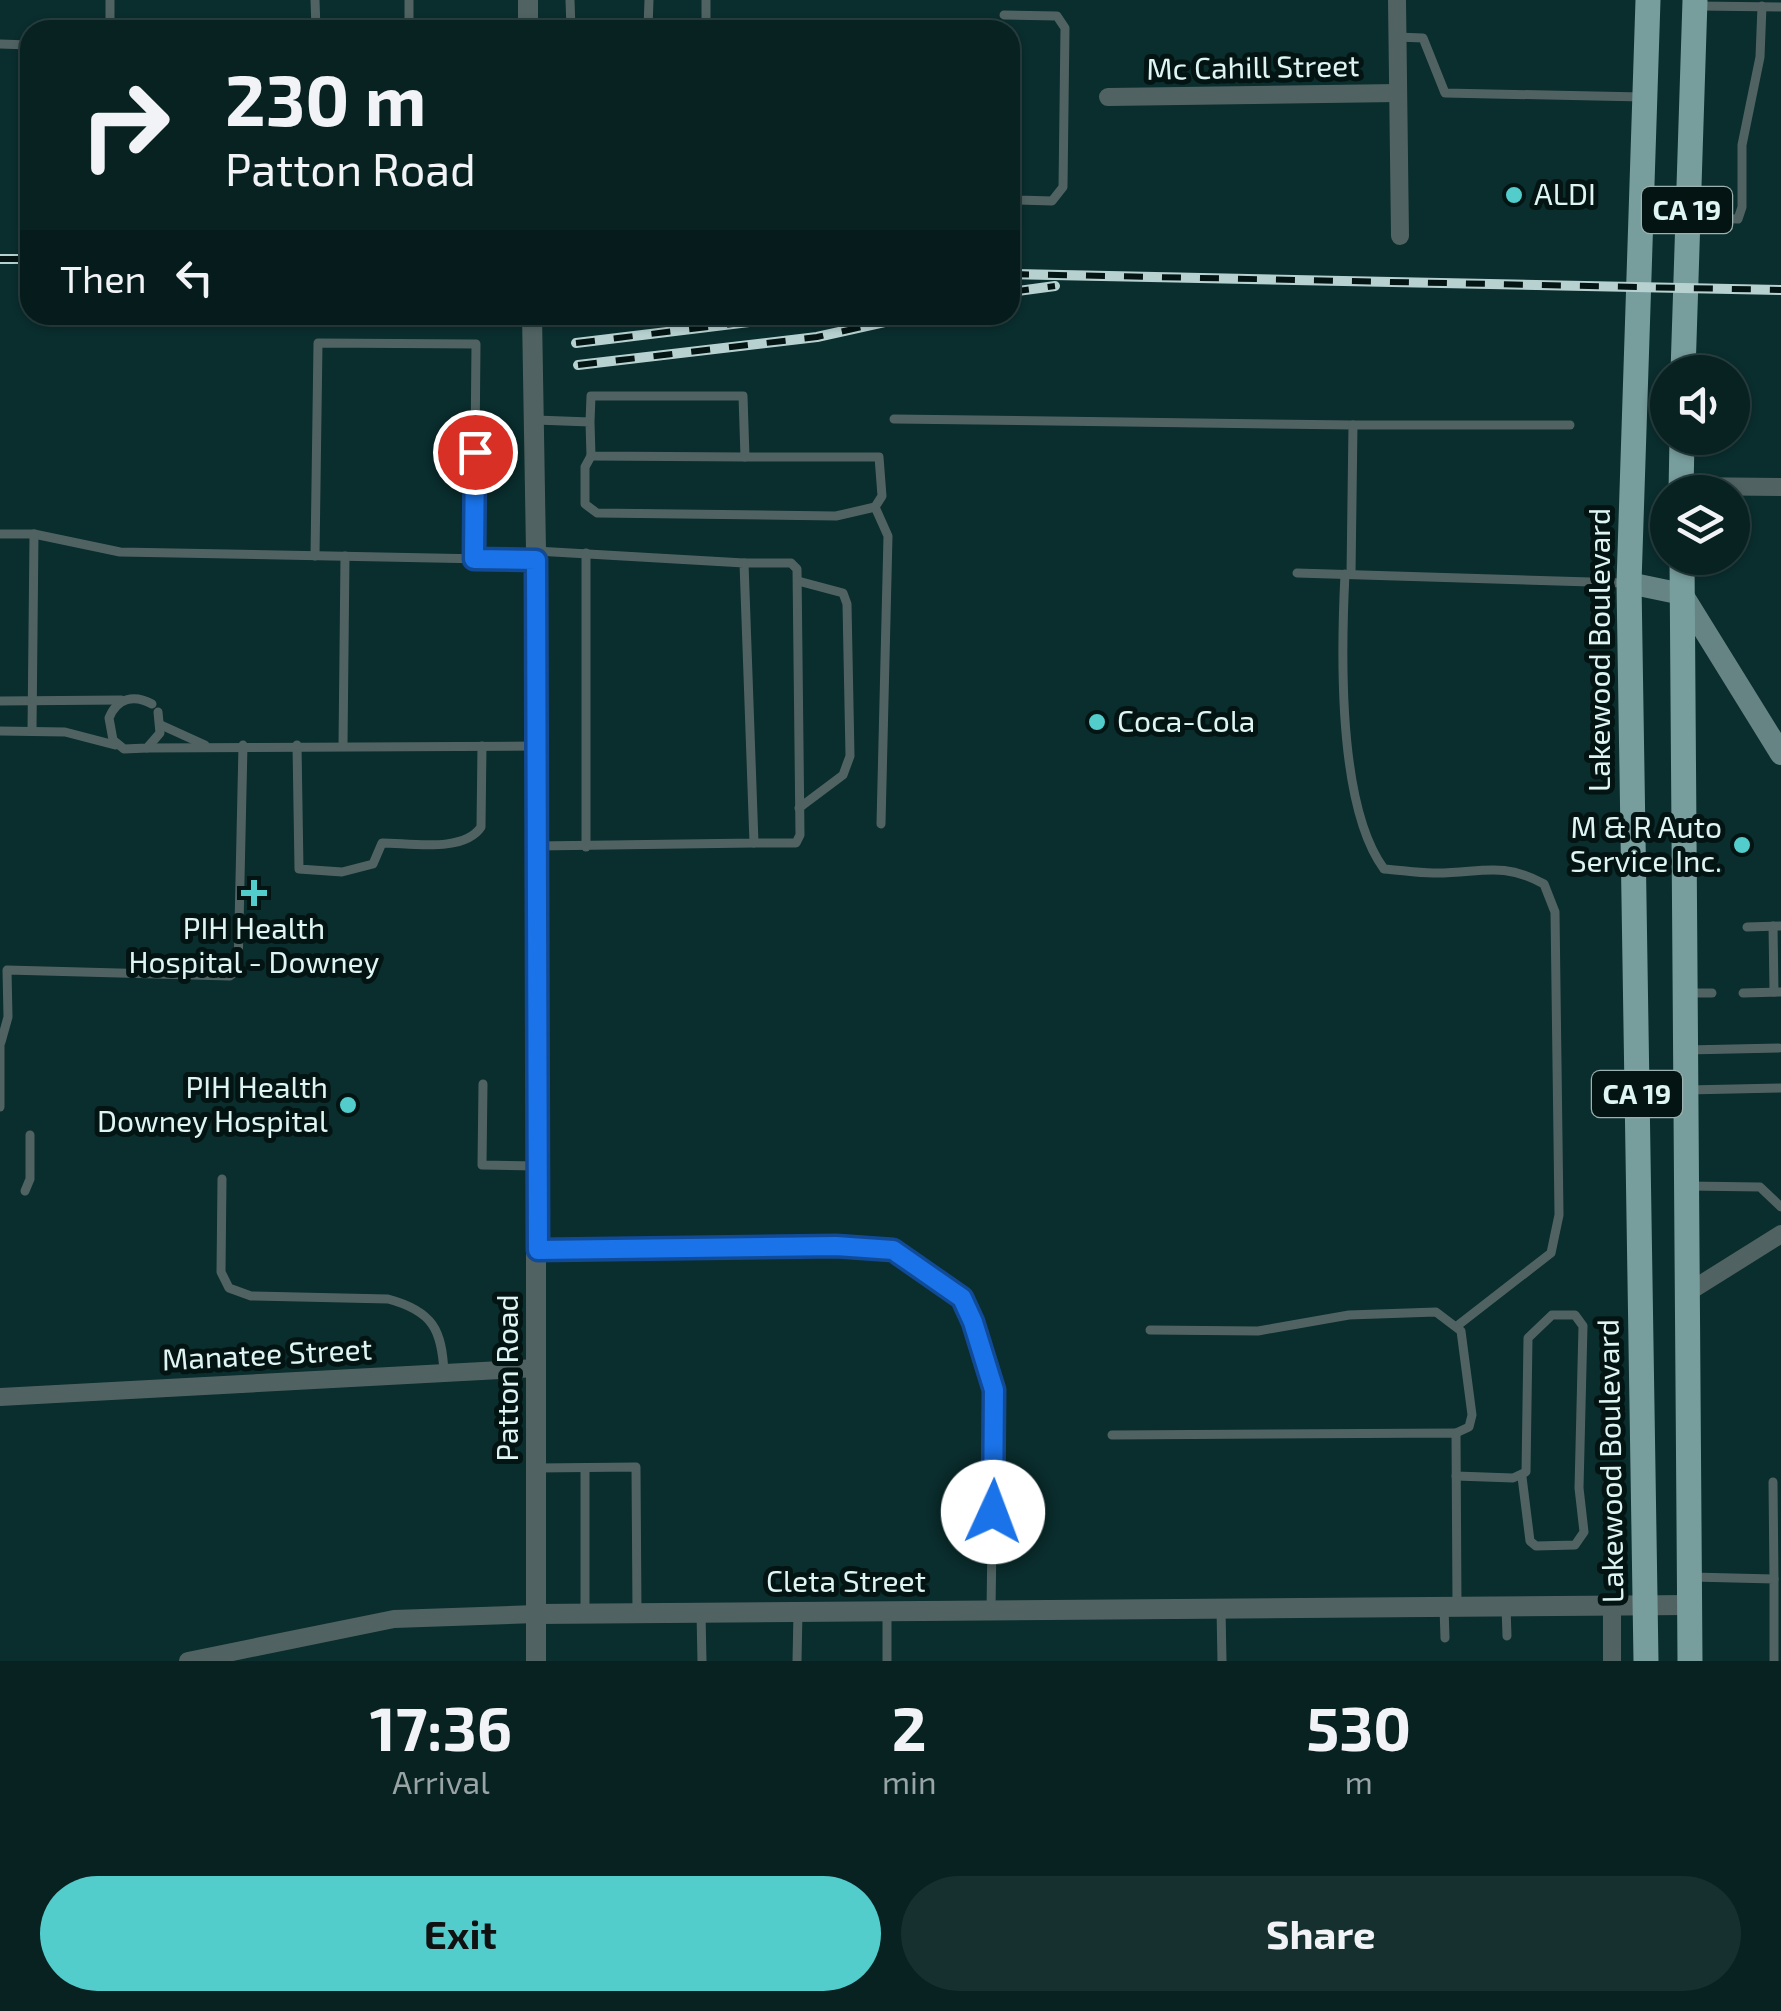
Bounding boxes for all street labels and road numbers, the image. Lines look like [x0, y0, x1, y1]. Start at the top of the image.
street label: Mc Cahill Street [1146, 46, 1360, 86]
road number: CA 19 [1642, 187, 1732, 233]
street label: Lakewood Boulevard [1580, 508, 1616, 792]
road number: CA 19 [1592, 1071, 1682, 1117]
street label: Patton Road [488, 1294, 524, 1462]
street label: Lakewood Boulevard [1589, 1319, 1629, 1603]
street label: Manatee Street [161, 1330, 373, 1376]
street label: Cleta Street [766, 1562, 926, 1598]

